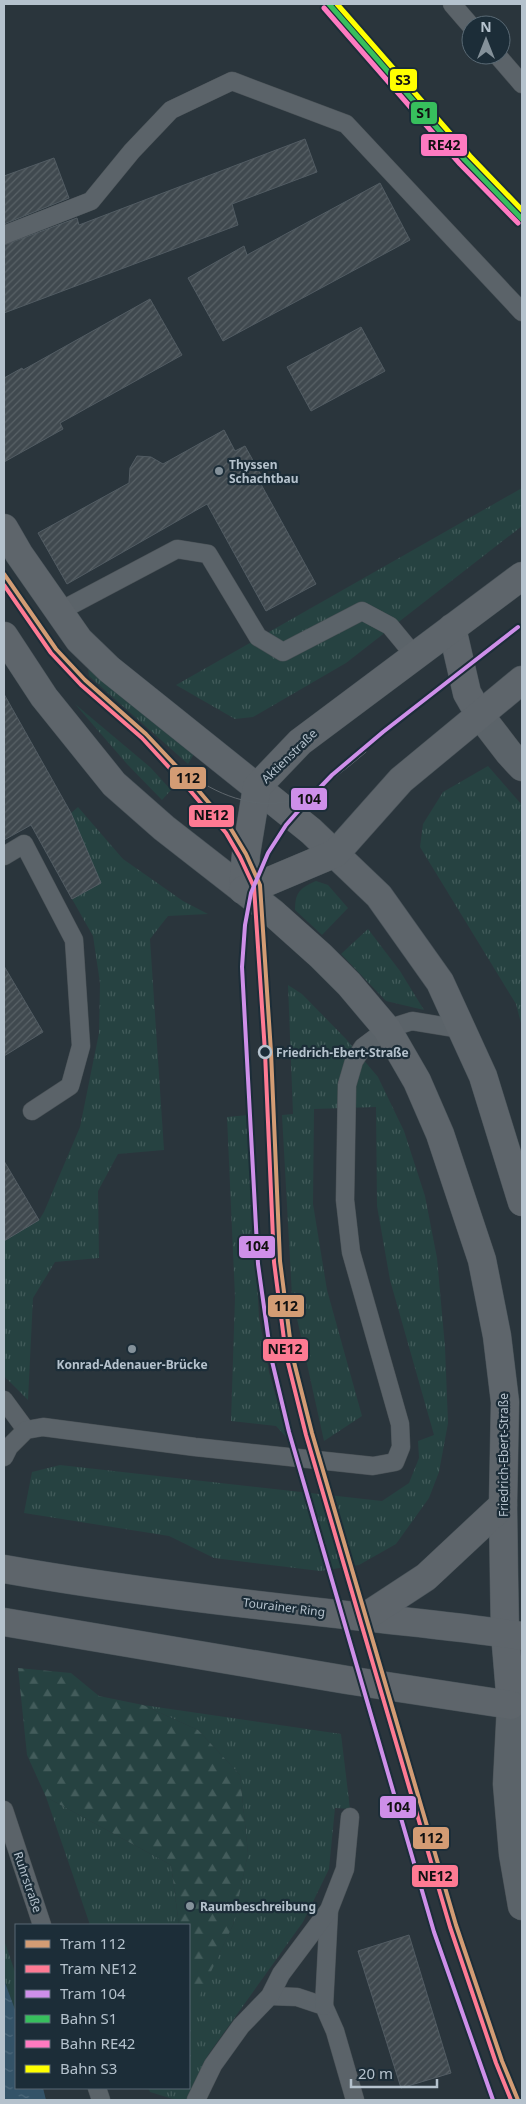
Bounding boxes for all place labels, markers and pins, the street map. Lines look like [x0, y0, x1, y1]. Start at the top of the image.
place label: Thyssen Schachtbau [229, 456, 299, 487]
marker: Thyssen Schachtbau [213, 465, 225, 477]
place label: Friedrich-Ebert-Straße [276, 1044, 409, 1061]
marker: Friedrich-Ebert-Straße [258, 1045, 272, 1059]
marker: Konrad-Adenauer-Brücke [126, 1343, 138, 1355]
place label: Konrad-Adenauer-Brücke [56, 1356, 208, 1373]
place label: Raumbeschreibung [200, 1898, 316, 1915]
marker: Raumbeschreibung [184, 1900, 196, 1912]

